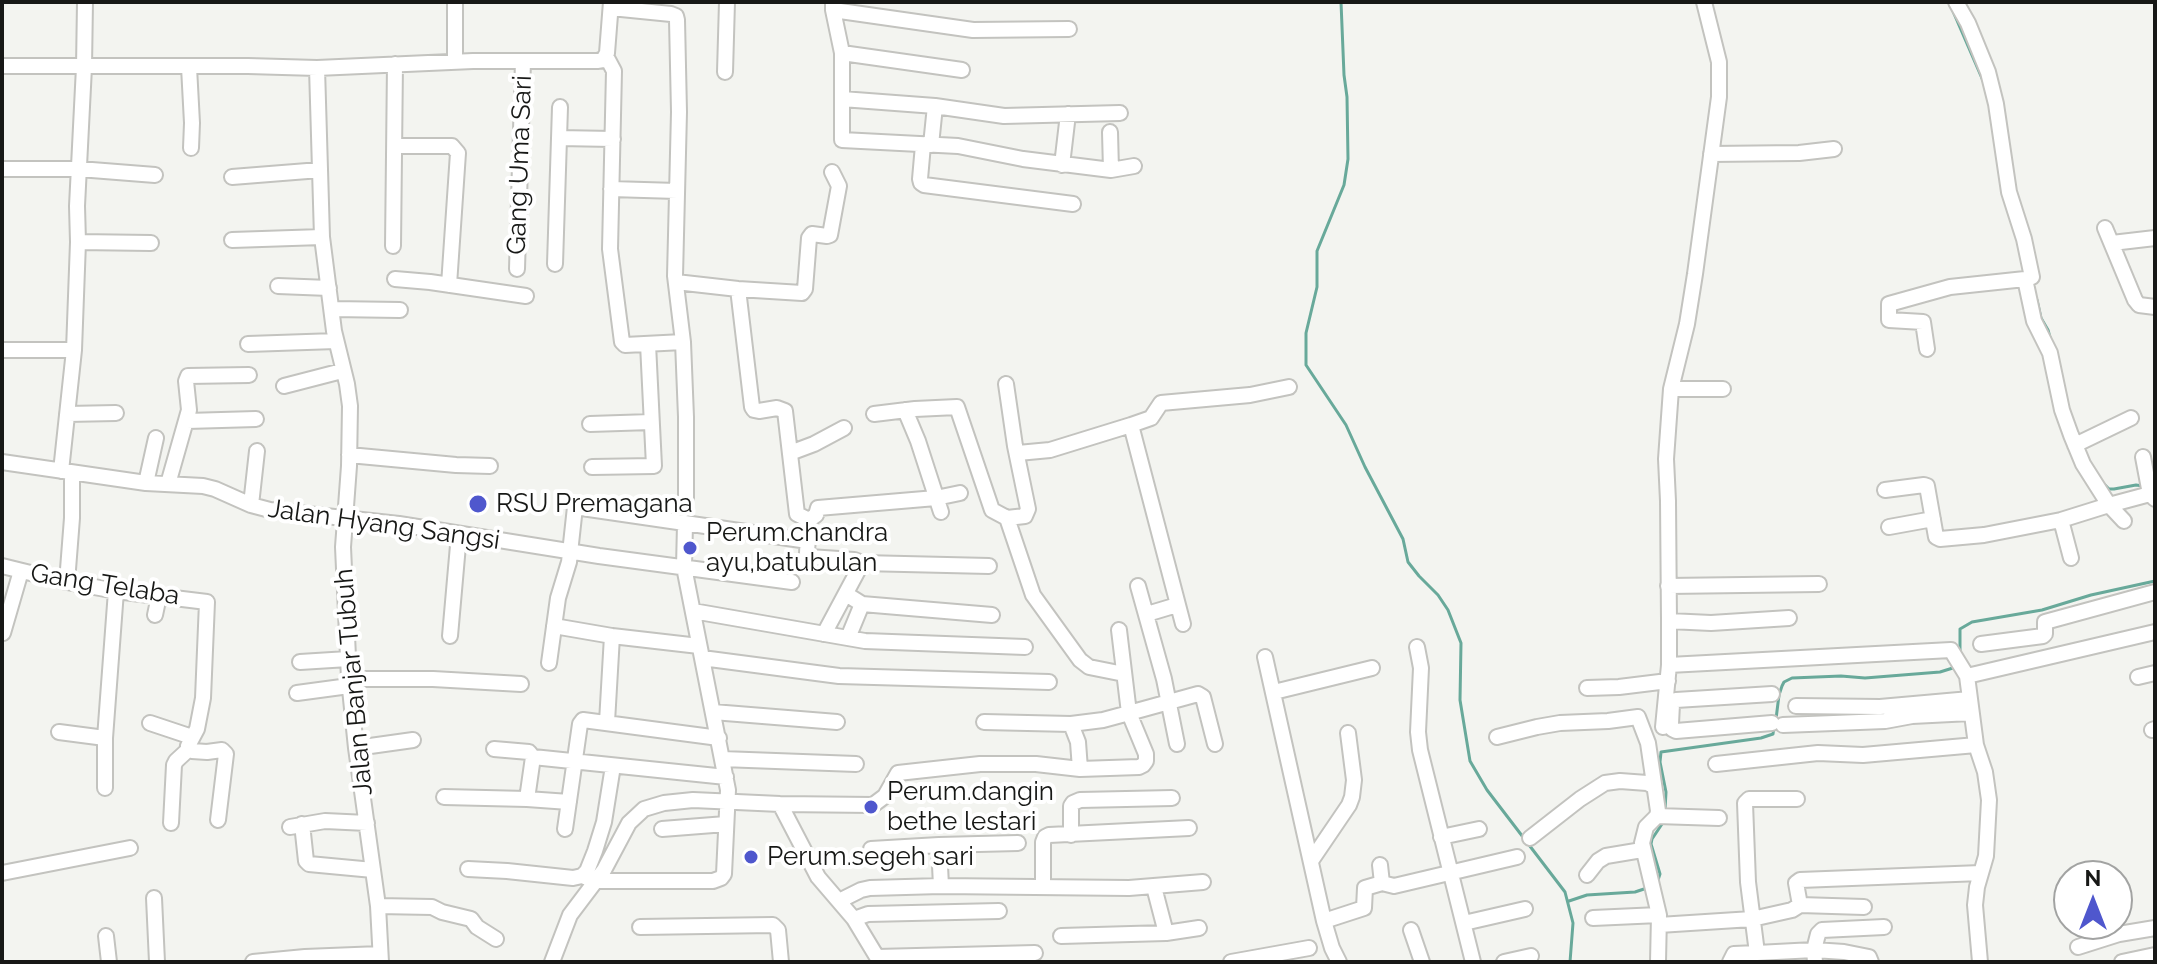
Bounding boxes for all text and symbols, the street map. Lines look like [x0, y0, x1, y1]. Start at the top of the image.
street label: Gang Uma Sari [501, 75, 539, 255]
place label: RSU Premagana [496, 488, 693, 520]
street label: Jalan Hyang Sangsi [266, 493, 502, 557]
marker: RSU Premagana [467, 493, 489, 515]
place label: Perum.chandra ayu,batubulan [706, 517, 888, 578]
marker: Perum.chandra ayu,batubulan [681, 539, 699, 557]
street label: Gang Telaba [28, 558, 182, 612]
street label: Jalan Banjar Tubuh [329, 567, 379, 797]
place label: Perum.dangin bethe lestari [887, 776, 1054, 838]
marker: Perum.dangin bethe lestari [862, 798, 880, 816]
place label: Perum.segeh sari [767, 841, 974, 873]
marker: Perum.segeh sari [742, 848, 760, 866]
north arrow [2053, 860, 2133, 940]
text: N [2085, 865, 2101, 891]

